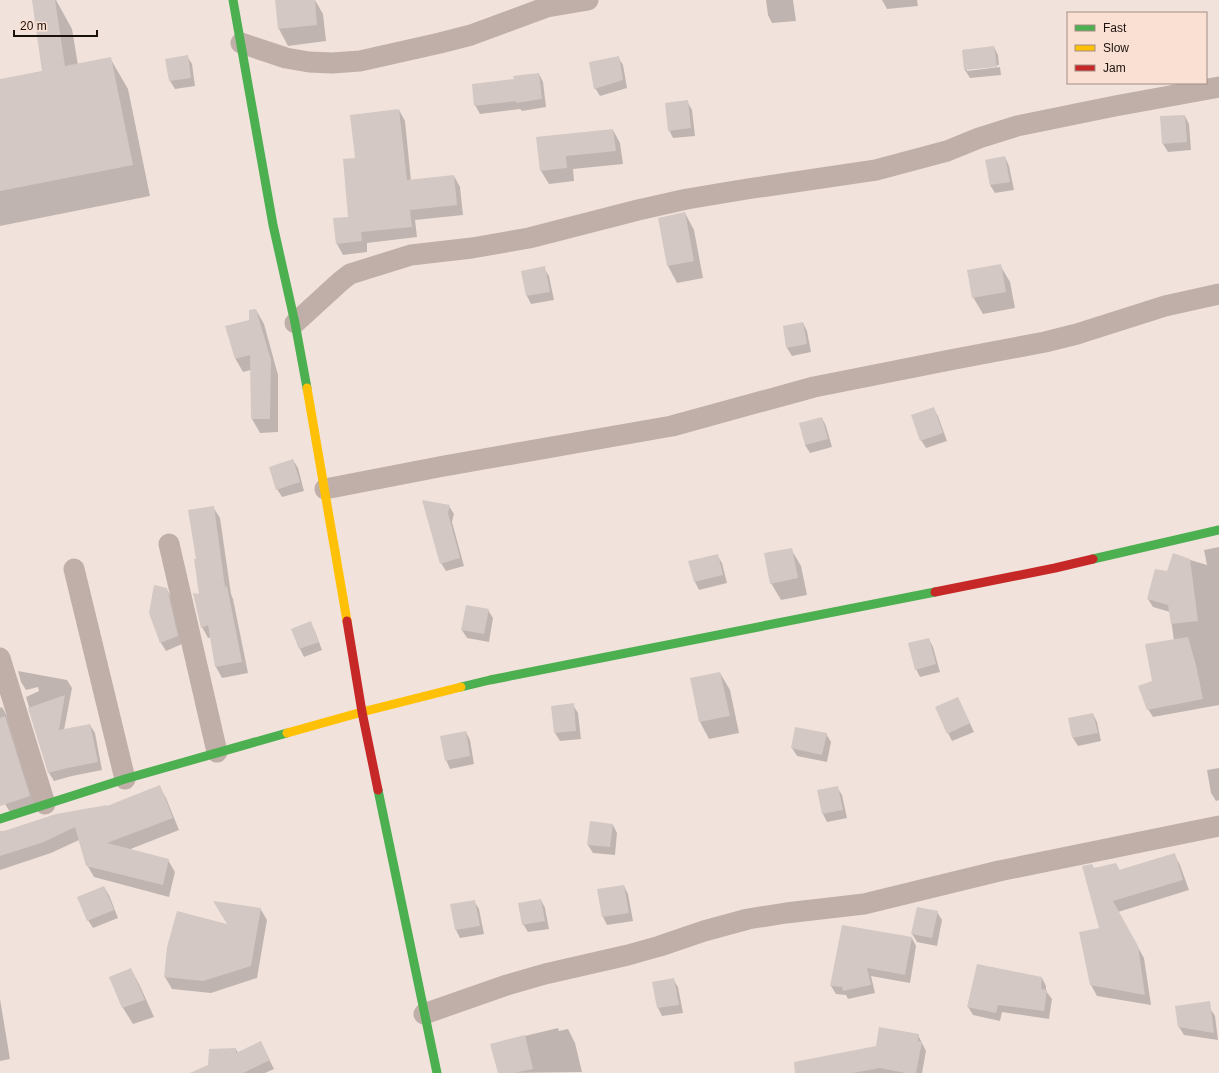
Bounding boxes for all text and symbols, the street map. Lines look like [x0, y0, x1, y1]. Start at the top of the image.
scale bar [14, 12, 97, 38]
legend [1067, 12, 1207, 84]
text: 20 m [20, 19, 47, 33]
text: Fast [1103, 21, 1127, 35]
text: Slow [1103, 41, 1129, 55]
text: Jam [1103, 61, 1126, 75]

